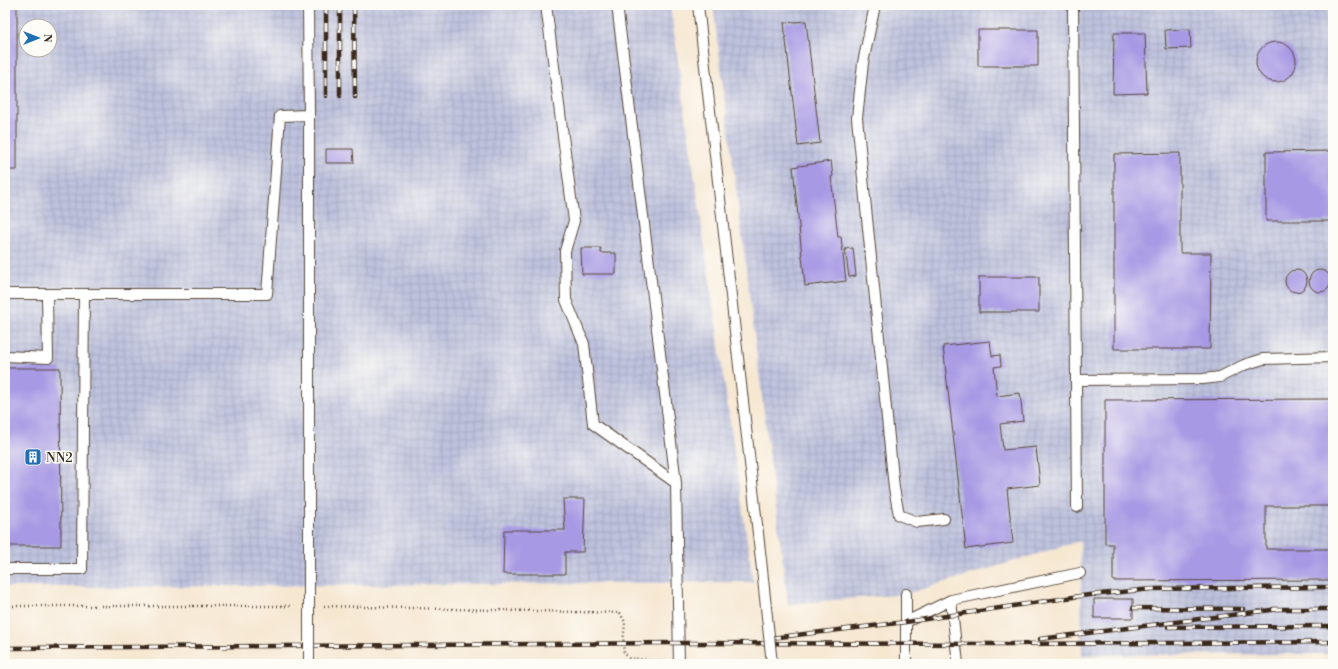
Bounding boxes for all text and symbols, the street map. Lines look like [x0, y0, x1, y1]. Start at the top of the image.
north arrow [18, 18, 58, 58]
text: N [40, 34, 54, 43]
building icon: NN2 [23, 447, 43, 467]
place label: NN2 [46, 450, 73, 466]

